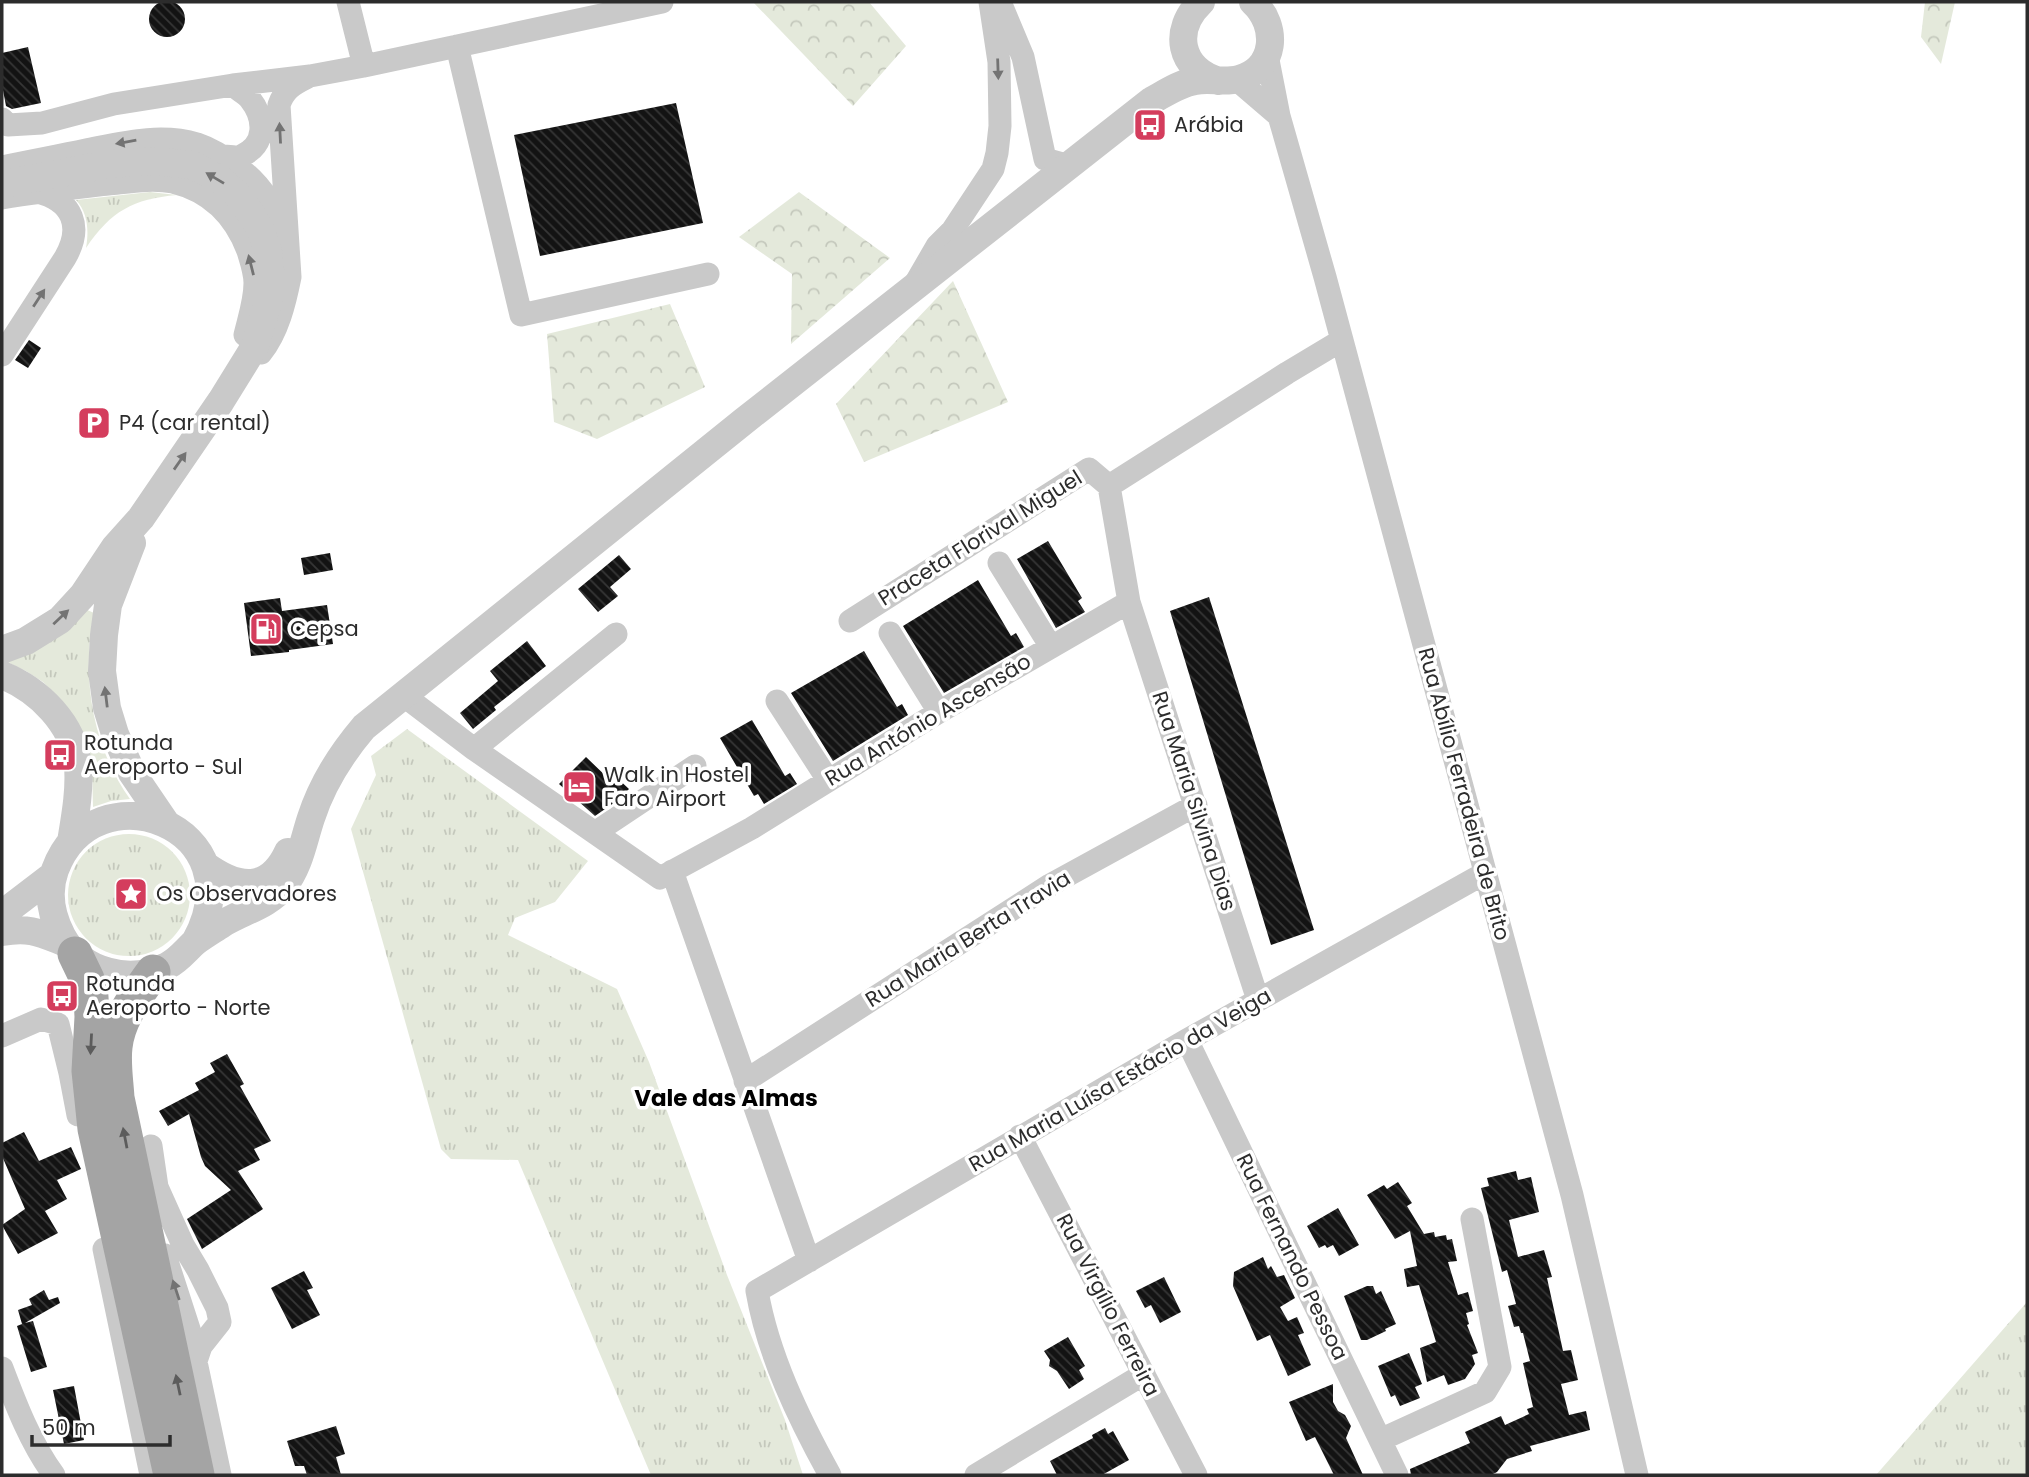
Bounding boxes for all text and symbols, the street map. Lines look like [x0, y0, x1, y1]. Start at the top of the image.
one-way arrow [993, 59, 1004, 81]
bus stop icon: Arábia [1131, 106, 1169, 144]
place label: Arábia [1174, 110, 1244, 139]
one-way arrow [275, 122, 286, 144]
one-way arrow [115, 137, 137, 148]
one-way arrow [205, 172, 224, 184]
one-way arrow [245, 254, 256, 276]
one-way arrow [33, 288, 46, 307]
parking icon: P4 (car rental) [75, 404, 113, 442]
place label: P4 (car rental) [119, 408, 271, 437]
one-way arrow [173, 452, 186, 471]
street label: Praceta Florival Miguel [872, 463, 1087, 612]
one-way arrow [52, 610, 69, 626]
fuel station icon: Cepsa [247, 610, 285, 648]
place label: Cepsa [290, 614, 359, 643]
street label: Rua Abílio Ferradeira de Brito [1411, 644, 1518, 944]
street label: Rua António Ascensão [819, 647, 1036, 793]
one-way arrow [100, 686, 111, 708]
street label: Rua Maria Silvina Dias [1145, 687, 1244, 914]
place label: Rotunda Aeroporto - Sul [84, 728, 243, 781]
bus stop icon: Rotunda Aeroporto - Sul [41, 736, 79, 774]
place label: Walk in Hostel Faro Airport [604, 760, 749, 813]
hotel icon: Walk in Hostel Faro Airport [560, 768, 598, 806]
street label: Rua Maria Berta Travia [860, 864, 1076, 1014]
place icon: Os Observadores [112, 875, 150, 913]
place label: Os Observadores [156, 879, 337, 908]
place label: Rotunda Aeroporto - Norte [86, 969, 270, 1022]
bus stop icon: Rotunda Aeroporto - Norte [43, 977, 81, 1015]
street label: Rua Maria Luísa Estácio da Veiga [963, 981, 1276, 1178]
one-way arrow [85, 1033, 96, 1055]
district label: Vale das Almas [634, 1082, 818, 1114]
one-way arrow [120, 1127, 131, 1149]
street label: Rua Fernando Pessoa [1230, 1149, 1355, 1365]
street label: Rua Virgílio Ferreira [1050, 1208, 1167, 1401]
one-way arrow [171, 1279, 181, 1300]
one-way arrow [172, 1374, 183, 1396]
scale bar [32, 1404, 170, 1448]
text: 50 m [42, 1413, 96, 1442]

